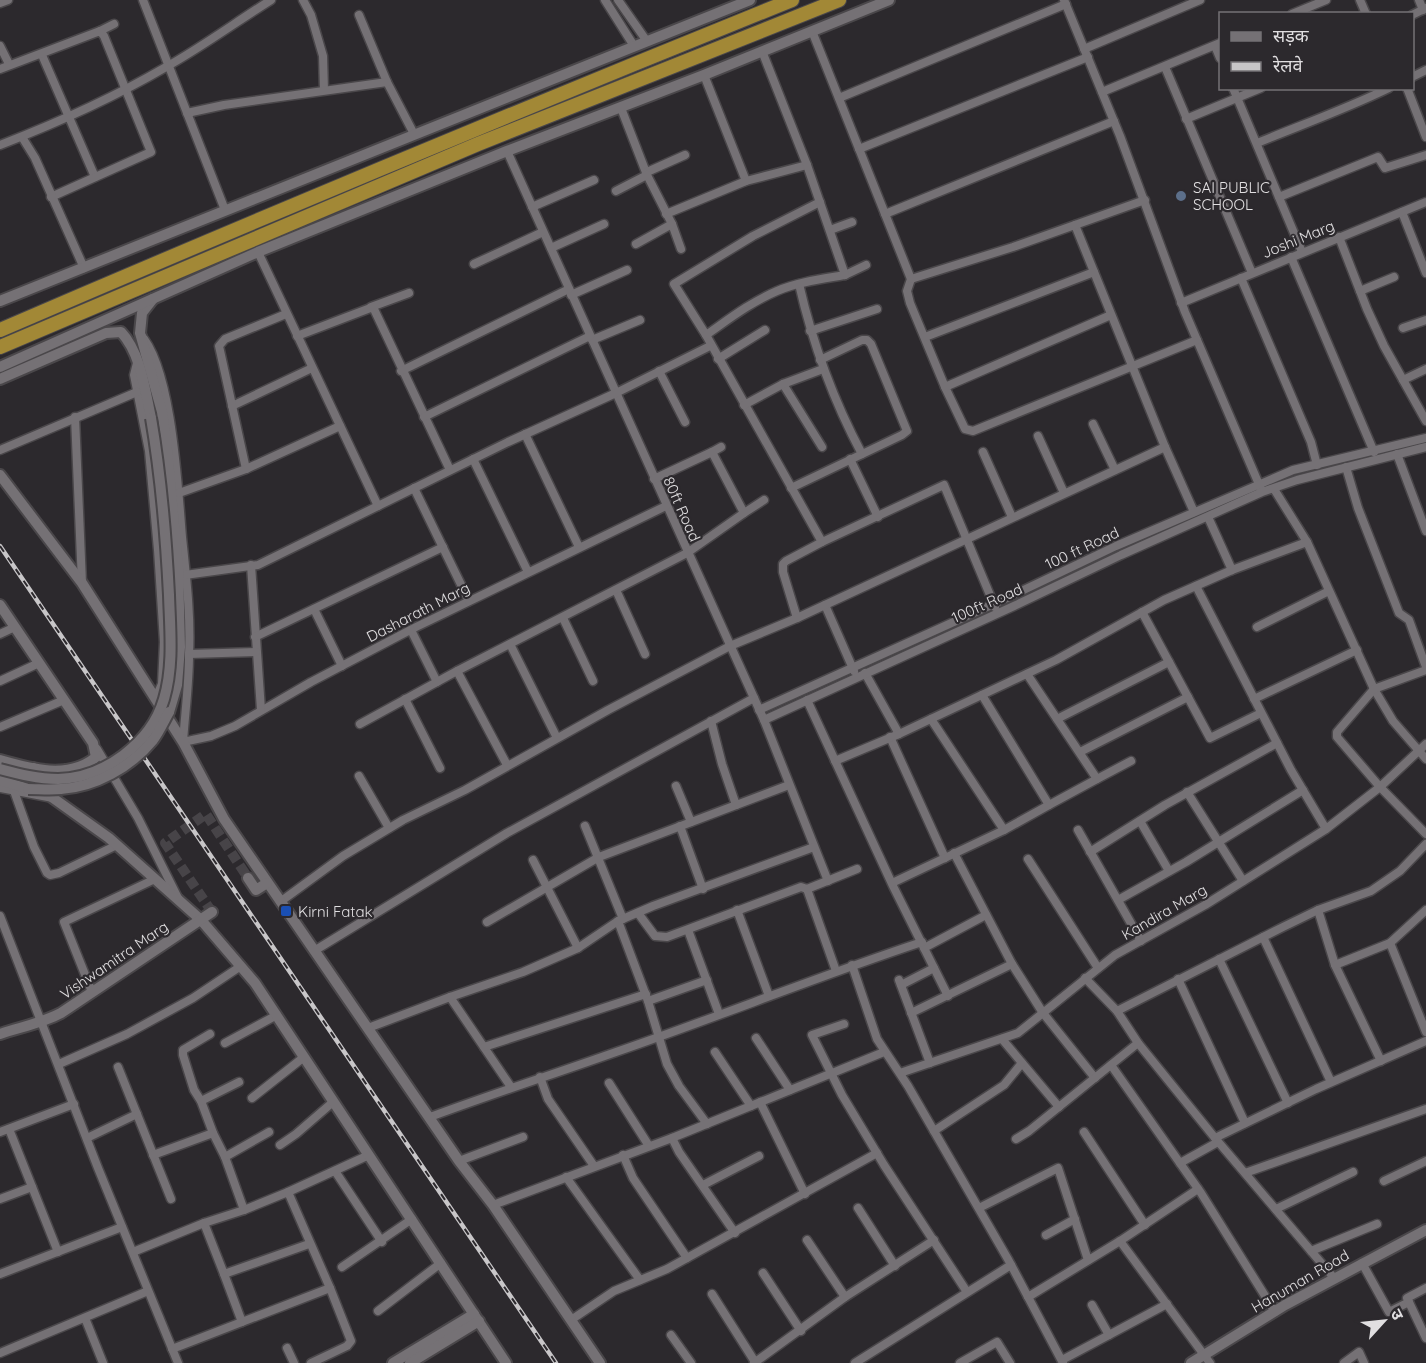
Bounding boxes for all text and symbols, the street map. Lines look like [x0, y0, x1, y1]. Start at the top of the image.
legend [1219, 12, 1414, 90]
text: सड़क [1273, 24, 1310, 47]
text: रेलवे [1272, 54, 1304, 77]
place label: SAI PUBLIC SCHOOL [1193, 178, 1270, 214]
marker: SAI PUBLIC SCHOOL [1174, 189, 1188, 203]
street label: Joshi Marg [1259, 216, 1337, 262]
street label: 80ft Road [659, 474, 705, 544]
street label: 100 ft Road [1042, 523, 1122, 573]
street label: Dasharath Marg [363, 578, 473, 646]
street label: 100ft Road [949, 579, 1025, 627]
street label: Kandira Marg [1118, 880, 1210, 944]
place label: Kirni Fatak [298, 902, 373, 921]
marker: Kirni Fatak [279, 904, 293, 918]
street label: Vishwamitra Marg [56, 917, 172, 1003]
street label: Hanuman Road [1248, 1245, 1352, 1317]
north arrow [1354, 1291, 1414, 1351]
text: उ [1386, 1305, 1409, 1323]

